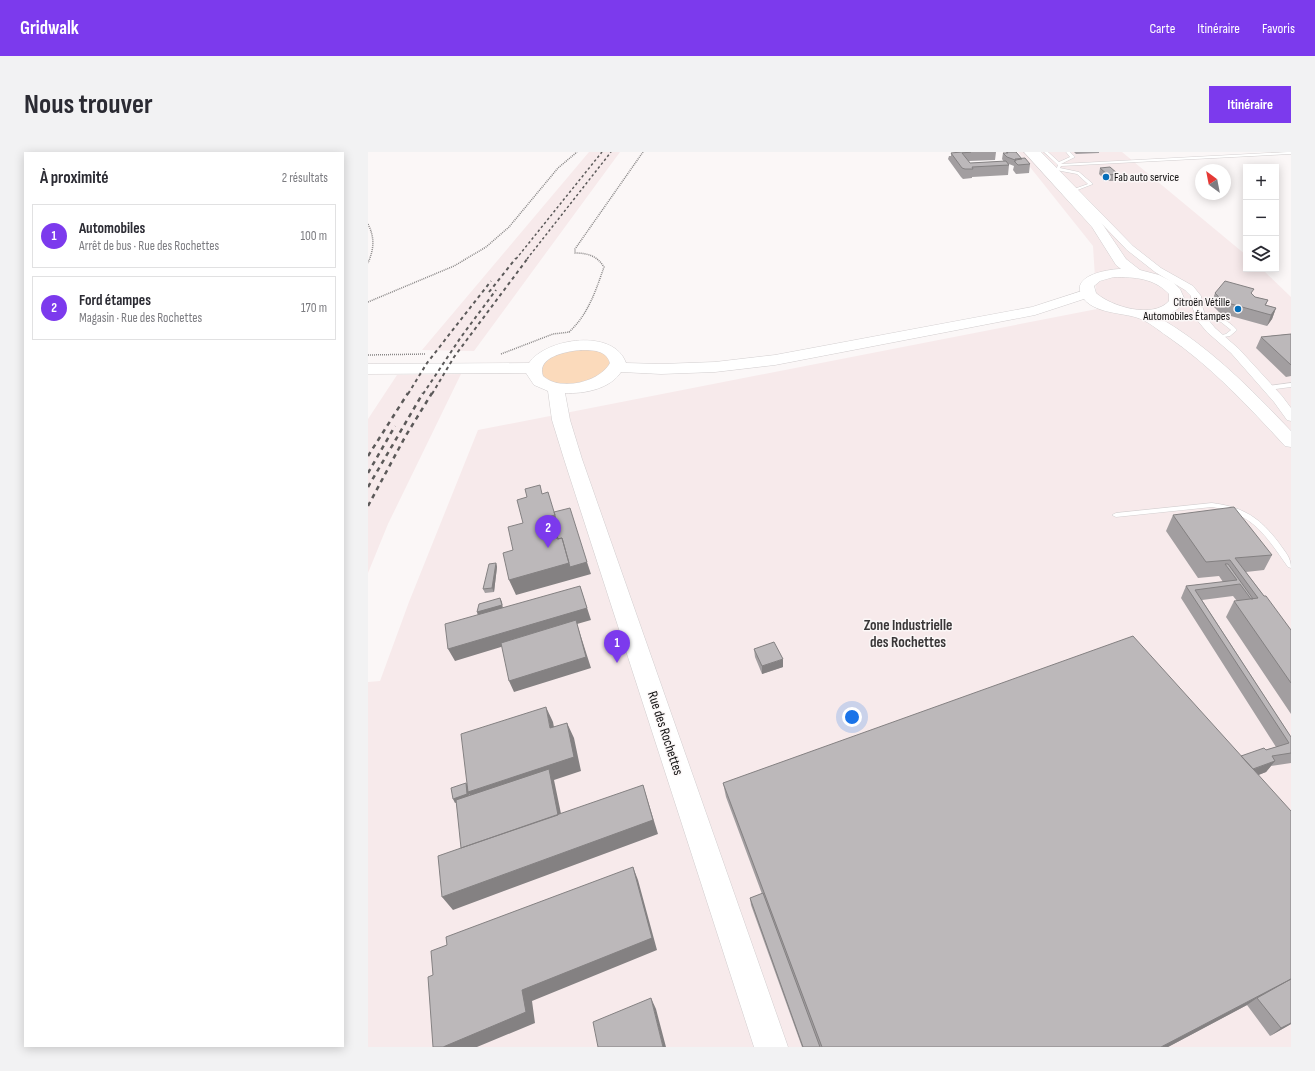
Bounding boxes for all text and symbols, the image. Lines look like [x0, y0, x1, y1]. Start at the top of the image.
text: Gridwalk [20, 17, 79, 40]
text: Carte [1149, 20, 1175, 37]
text: Itinéraire [1197, 20, 1240, 37]
text: Favoris [1262, 20, 1295, 37]
button: Itinéraire [1209, 86, 1291, 123]
text: Nous trouver [24, 88, 153, 121]
north arrow [1195, 164, 1231, 200]
map controls [1243, 164, 1279, 272]
button: + [1243, 164, 1279, 200]
text: À proximité [40, 168, 108, 188]
text: 2 résultats [282, 170, 328, 186]
place label: Fab auto service [1114, 170, 1179, 185]
marker: Fab auto service [1101, 172, 1111, 182]
button: − [1243, 200, 1279, 236]
text: Automobiles [79, 219, 145, 238]
text: 1 [51, 228, 57, 244]
text: 100 m [300, 228, 327, 244]
button: layers [1243, 236, 1279, 272]
text: Arrêt de bus · Rue des Rochettes [79, 238, 219, 254]
text: Ford étampes [79, 291, 151, 310]
place label: Citroën Vétille Automobiles Étampes [1142, 295, 1230, 324]
text: 2 [51, 300, 57, 316]
text: 170 m [301, 300, 327, 316]
marker: Citroën Vétille Automobiles Étampes [1233, 304, 1243, 314]
text: Magasin · Rue des Rochettes [79, 310, 202, 326]
pin: 2 [535, 515, 561, 548]
district label: Zone Industrielle des Rochettes [864, 616, 952, 652]
pin: 1 [604, 630, 630, 663]
street label: Rue des Rochettes [644, 689, 687, 777]
your location [842, 707, 862, 727]

